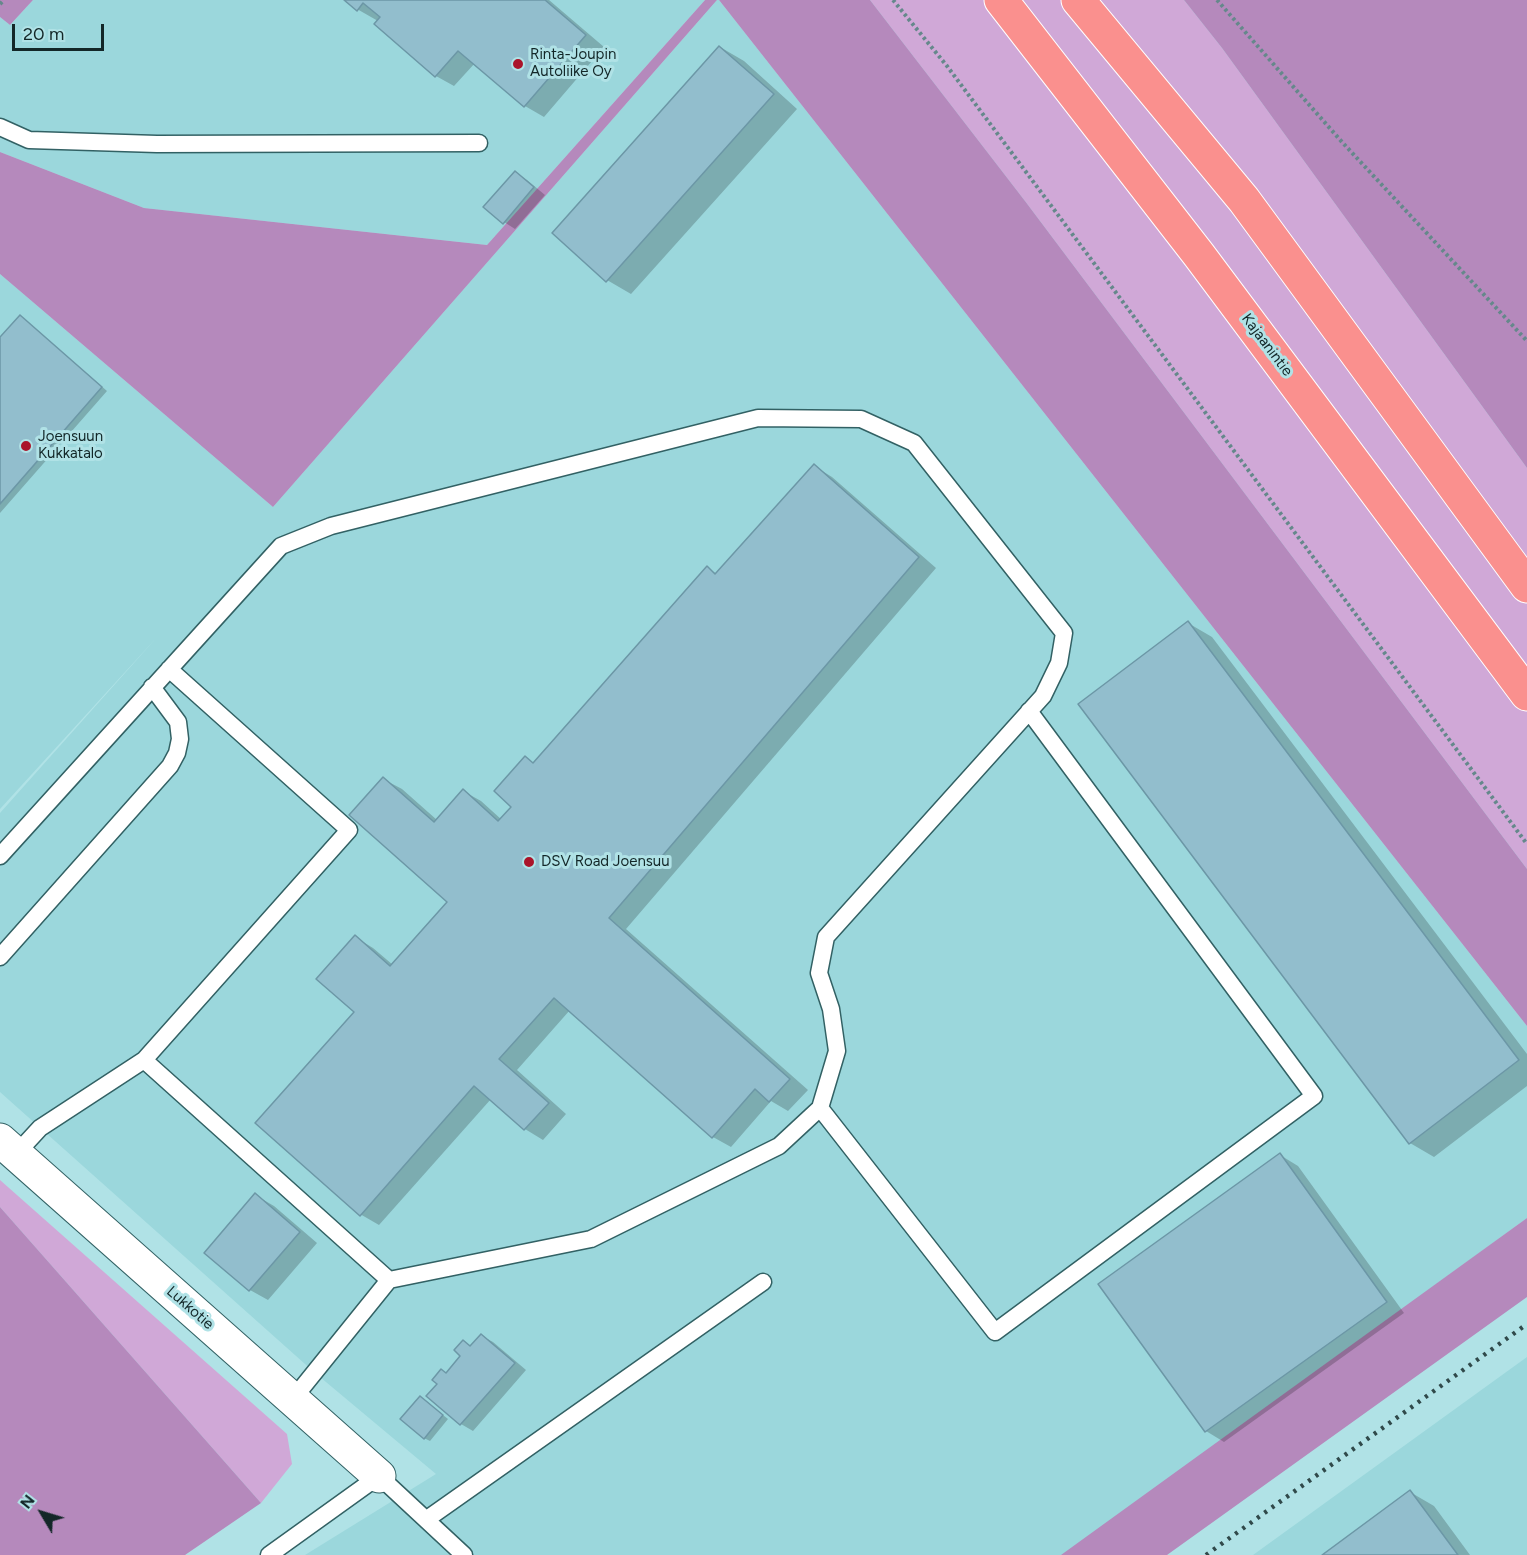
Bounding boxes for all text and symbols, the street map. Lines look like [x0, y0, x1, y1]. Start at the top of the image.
scale bar [15, 12, 106, 50]
text: 20 m [23, 23, 64, 45]
place label: Rinta-Joupin Autoliike Oy [530, 46, 616, 81]
marker: Rinta-Joupin Autoliike Oy [511, 57, 525, 71]
street label: Kajaanintie [1238, 310, 1296, 380]
place label: Joensuun Kukkatalo [38, 428, 103, 463]
marker: Joensuun Kukkatalo [19, 439, 33, 453]
place label: DSV Road Joensuu [541, 853, 670, 871]
marker: DSV Road Joensuu [522, 855, 536, 869]
street label: Lukkotie [163, 1283, 217, 1333]
north arrow [12, 1483, 72, 1543]
text: N [16, 1491, 39, 1512]

